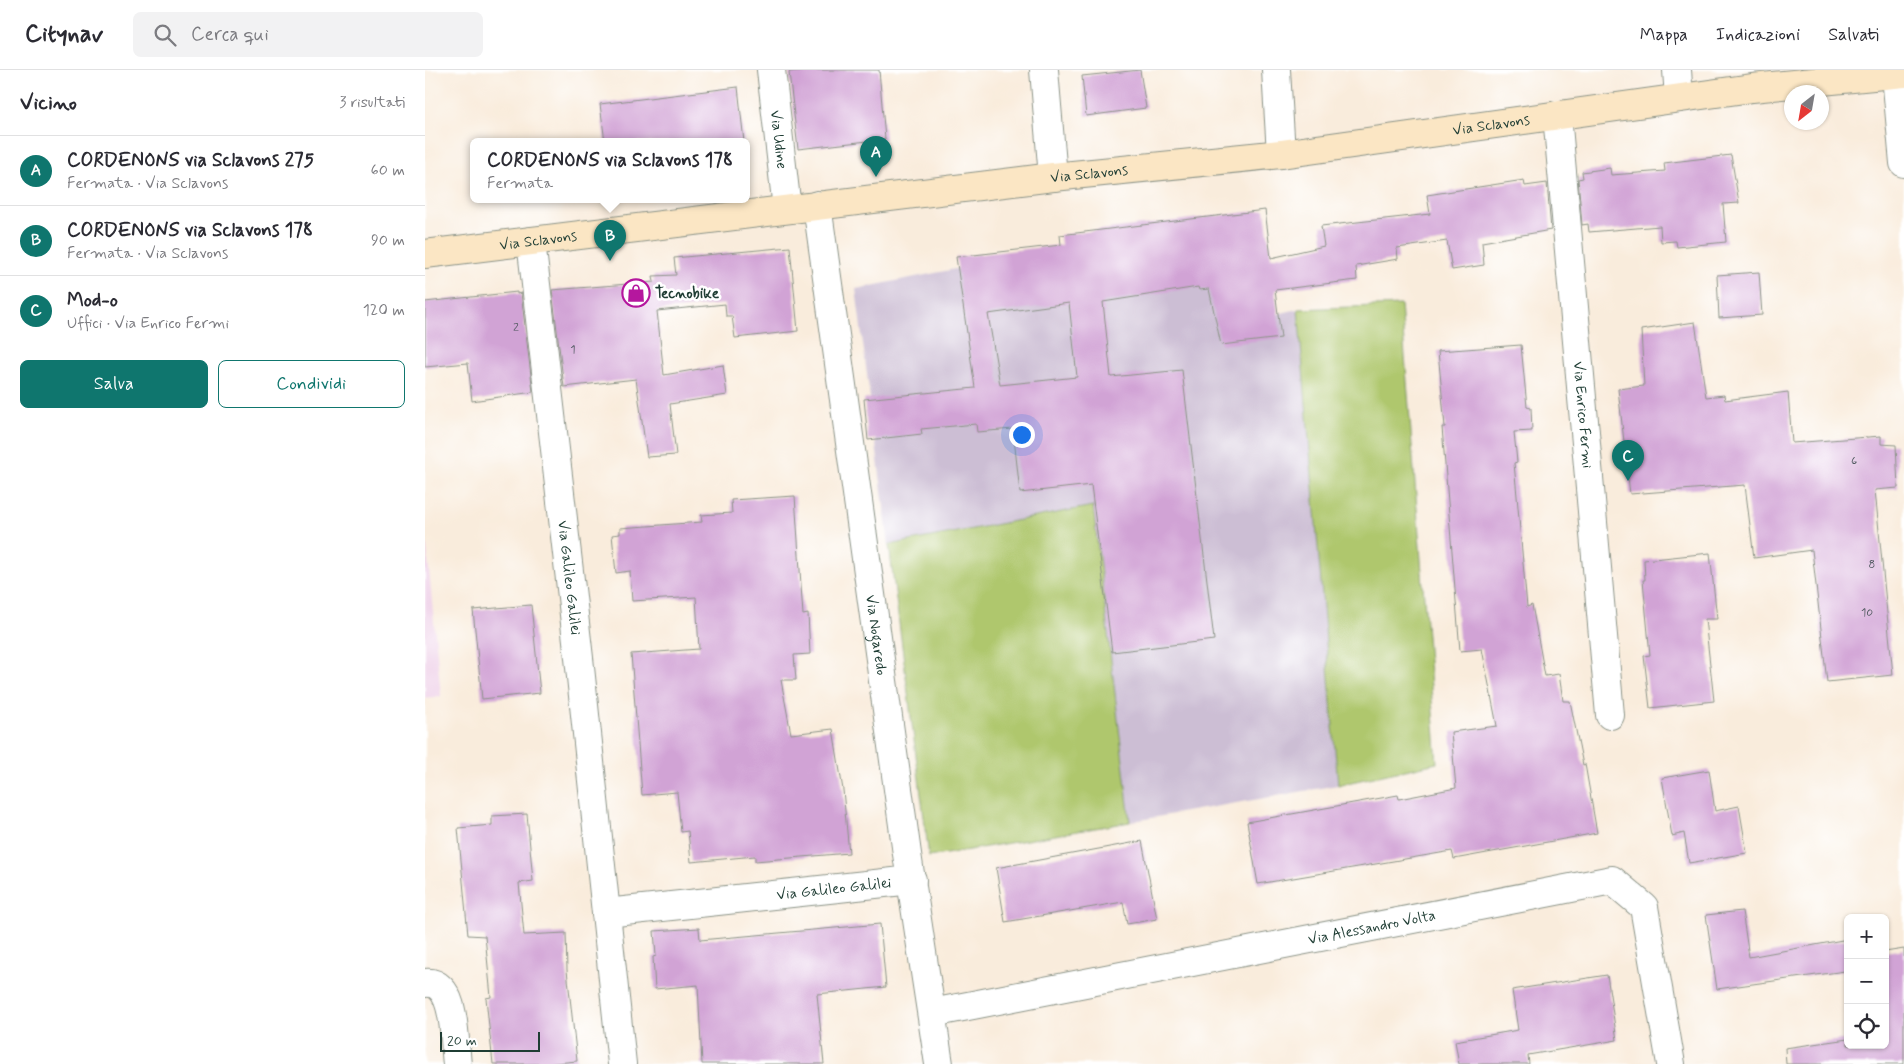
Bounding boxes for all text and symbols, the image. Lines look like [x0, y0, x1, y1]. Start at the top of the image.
search box [133, 12, 483, 57]
text: Citynav [25, 19, 103, 50]
icon: search [151, 21, 179, 49]
text: Cerca qui [191, 22, 269, 47]
text: Mappa [1640, 23, 1688, 47]
text: Indicazioni [1716, 23, 1800, 47]
text: Salvati [1828, 23, 1879, 47]
north arrow [1784, 85, 1829, 130]
text: Vicino [20, 89, 77, 117]
text: 3 risultati [339, 92, 405, 113]
street label: Via Udine [765, 109, 791, 170]
street label: Via Sclavons [1451, 110, 1531, 141]
pin: A [860, 136, 892, 177]
popup [470, 138, 750, 203]
text: CORDENONS via Sclavons 275 [67, 148, 314, 173]
text: CORDENONS via Sclavons 178 [487, 148, 733, 173]
text: A [31, 160, 41, 181]
text: 60 m [371, 160, 405, 181]
street label: Via Sclavons [1049, 160, 1129, 188]
text: Fermata · Via Sclavons [67, 173, 228, 194]
text: Fermata [487, 173, 553, 194]
text: CORDENONS via Sclavons 178 [67, 218, 313, 243]
pin: B [594, 220, 626, 261]
street label: Via Sclavons [498, 226, 578, 256]
text: B [31, 230, 41, 251]
text: 90 m [371, 230, 405, 251]
text: Fermata · Via Sclavons [67, 243, 228, 264]
shop icon: Tecnobike [621, 278, 651, 308]
place label: Tecnobike [655, 284, 720, 304]
text: Mod-o [67, 288, 118, 313]
text: C [30, 300, 42, 321]
text: 120 m [363, 300, 405, 321]
text: Uffici · Via Enrico Fermi [67, 313, 229, 334]
house number: 2 [513, 320, 519, 336]
house number: 1 [570, 342, 576, 358]
button: Salva [20, 360, 208, 408]
button: Condividi [218, 360, 405, 408]
street label: Via Enrico Fermi [1568, 361, 1597, 469]
your location [1009, 422, 1035, 448]
pin: C [1612, 440, 1644, 481]
house number: 6 [1851, 453, 1857, 469]
street label: Via Galileo Galilei [552, 519, 585, 636]
house number: 8 [1869, 557, 1875, 573]
street label: Via Nogaredo [860, 593, 891, 677]
house number: 10 [1861, 605, 1873, 621]
street label: Via Galileo Galilei [775, 873, 892, 906]
street label: Via Alessandro Volta [1306, 906, 1437, 950]
map controls [1844, 914, 1889, 1049]
button: + [1844, 914, 1889, 959]
button: − [1844, 959, 1889, 1004]
button: locate [1844, 1004, 1889, 1049]
scale bar [440, 1029, 540, 1052]
text: 20 m [447, 1032, 477, 1050]

